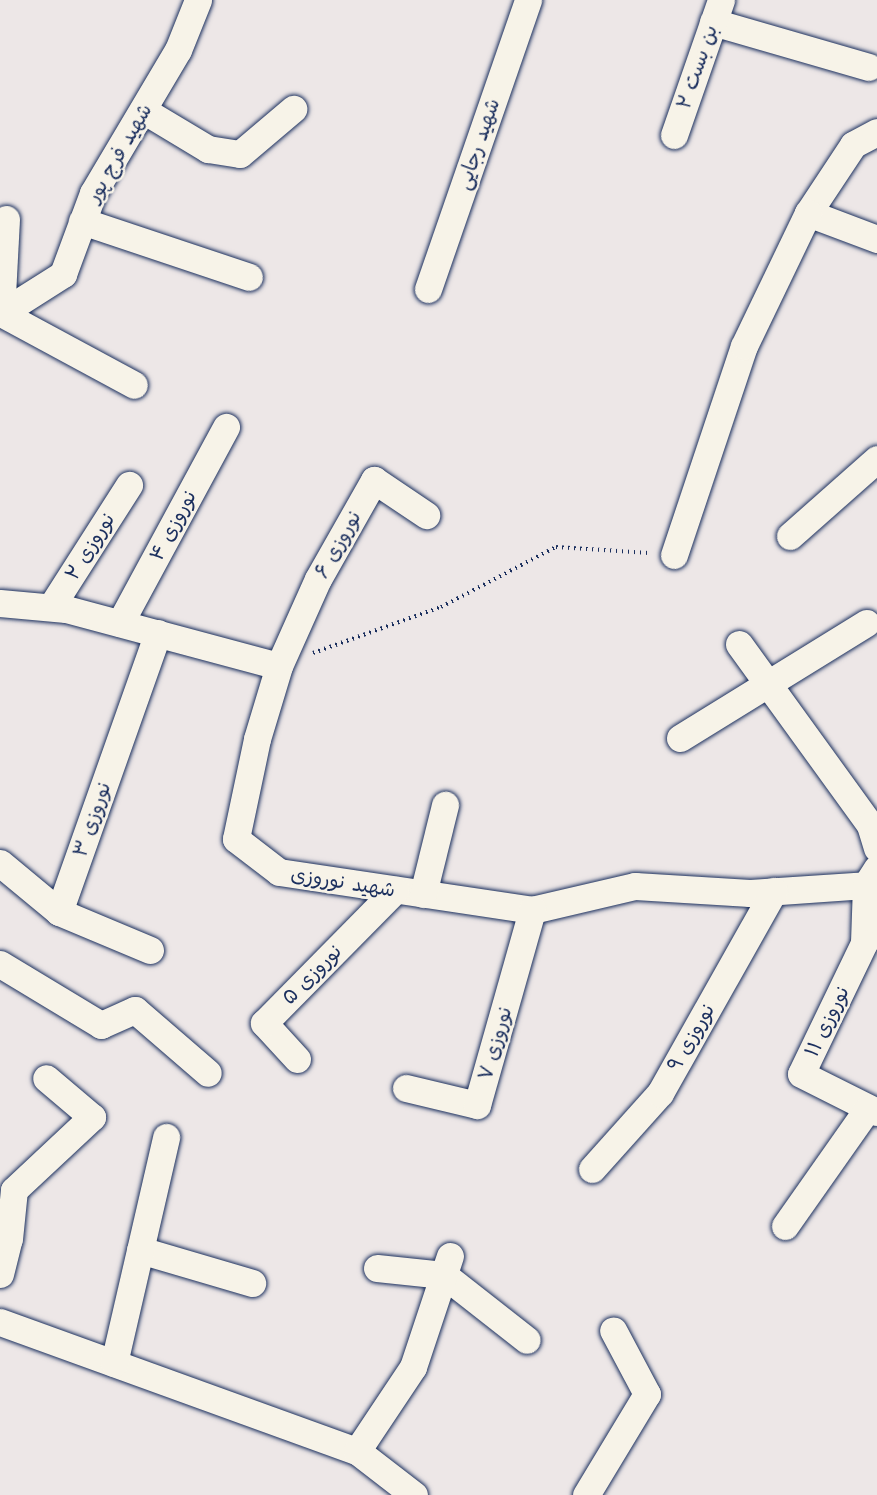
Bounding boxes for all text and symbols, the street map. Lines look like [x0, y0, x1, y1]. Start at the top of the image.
street label: بن بست ۲ [671, 22, 723, 112]
street label: شهید رجایی [451, 95, 505, 193]
street label: شهید فرج پور [81, 99, 157, 207]
street label: نوروزی ۴ [144, 485, 202, 565]
street label: نوروزی ۶ [309, 506, 367, 582]
street label: نوروزی ۲ [60, 508, 120, 584]
street label: نوروزی ۳ [68, 778, 116, 860]
street label: شهید نوروزی [289, 862, 397, 902]
street label: نوروزی ۵ [277, 939, 347, 1009]
street label: نوروزی ۱۱ [799, 981, 855, 1061]
street label: نوروزی ۹ [662, 999, 720, 1075]
street label: نوروزی ۷ [473, 1003, 517, 1083]

